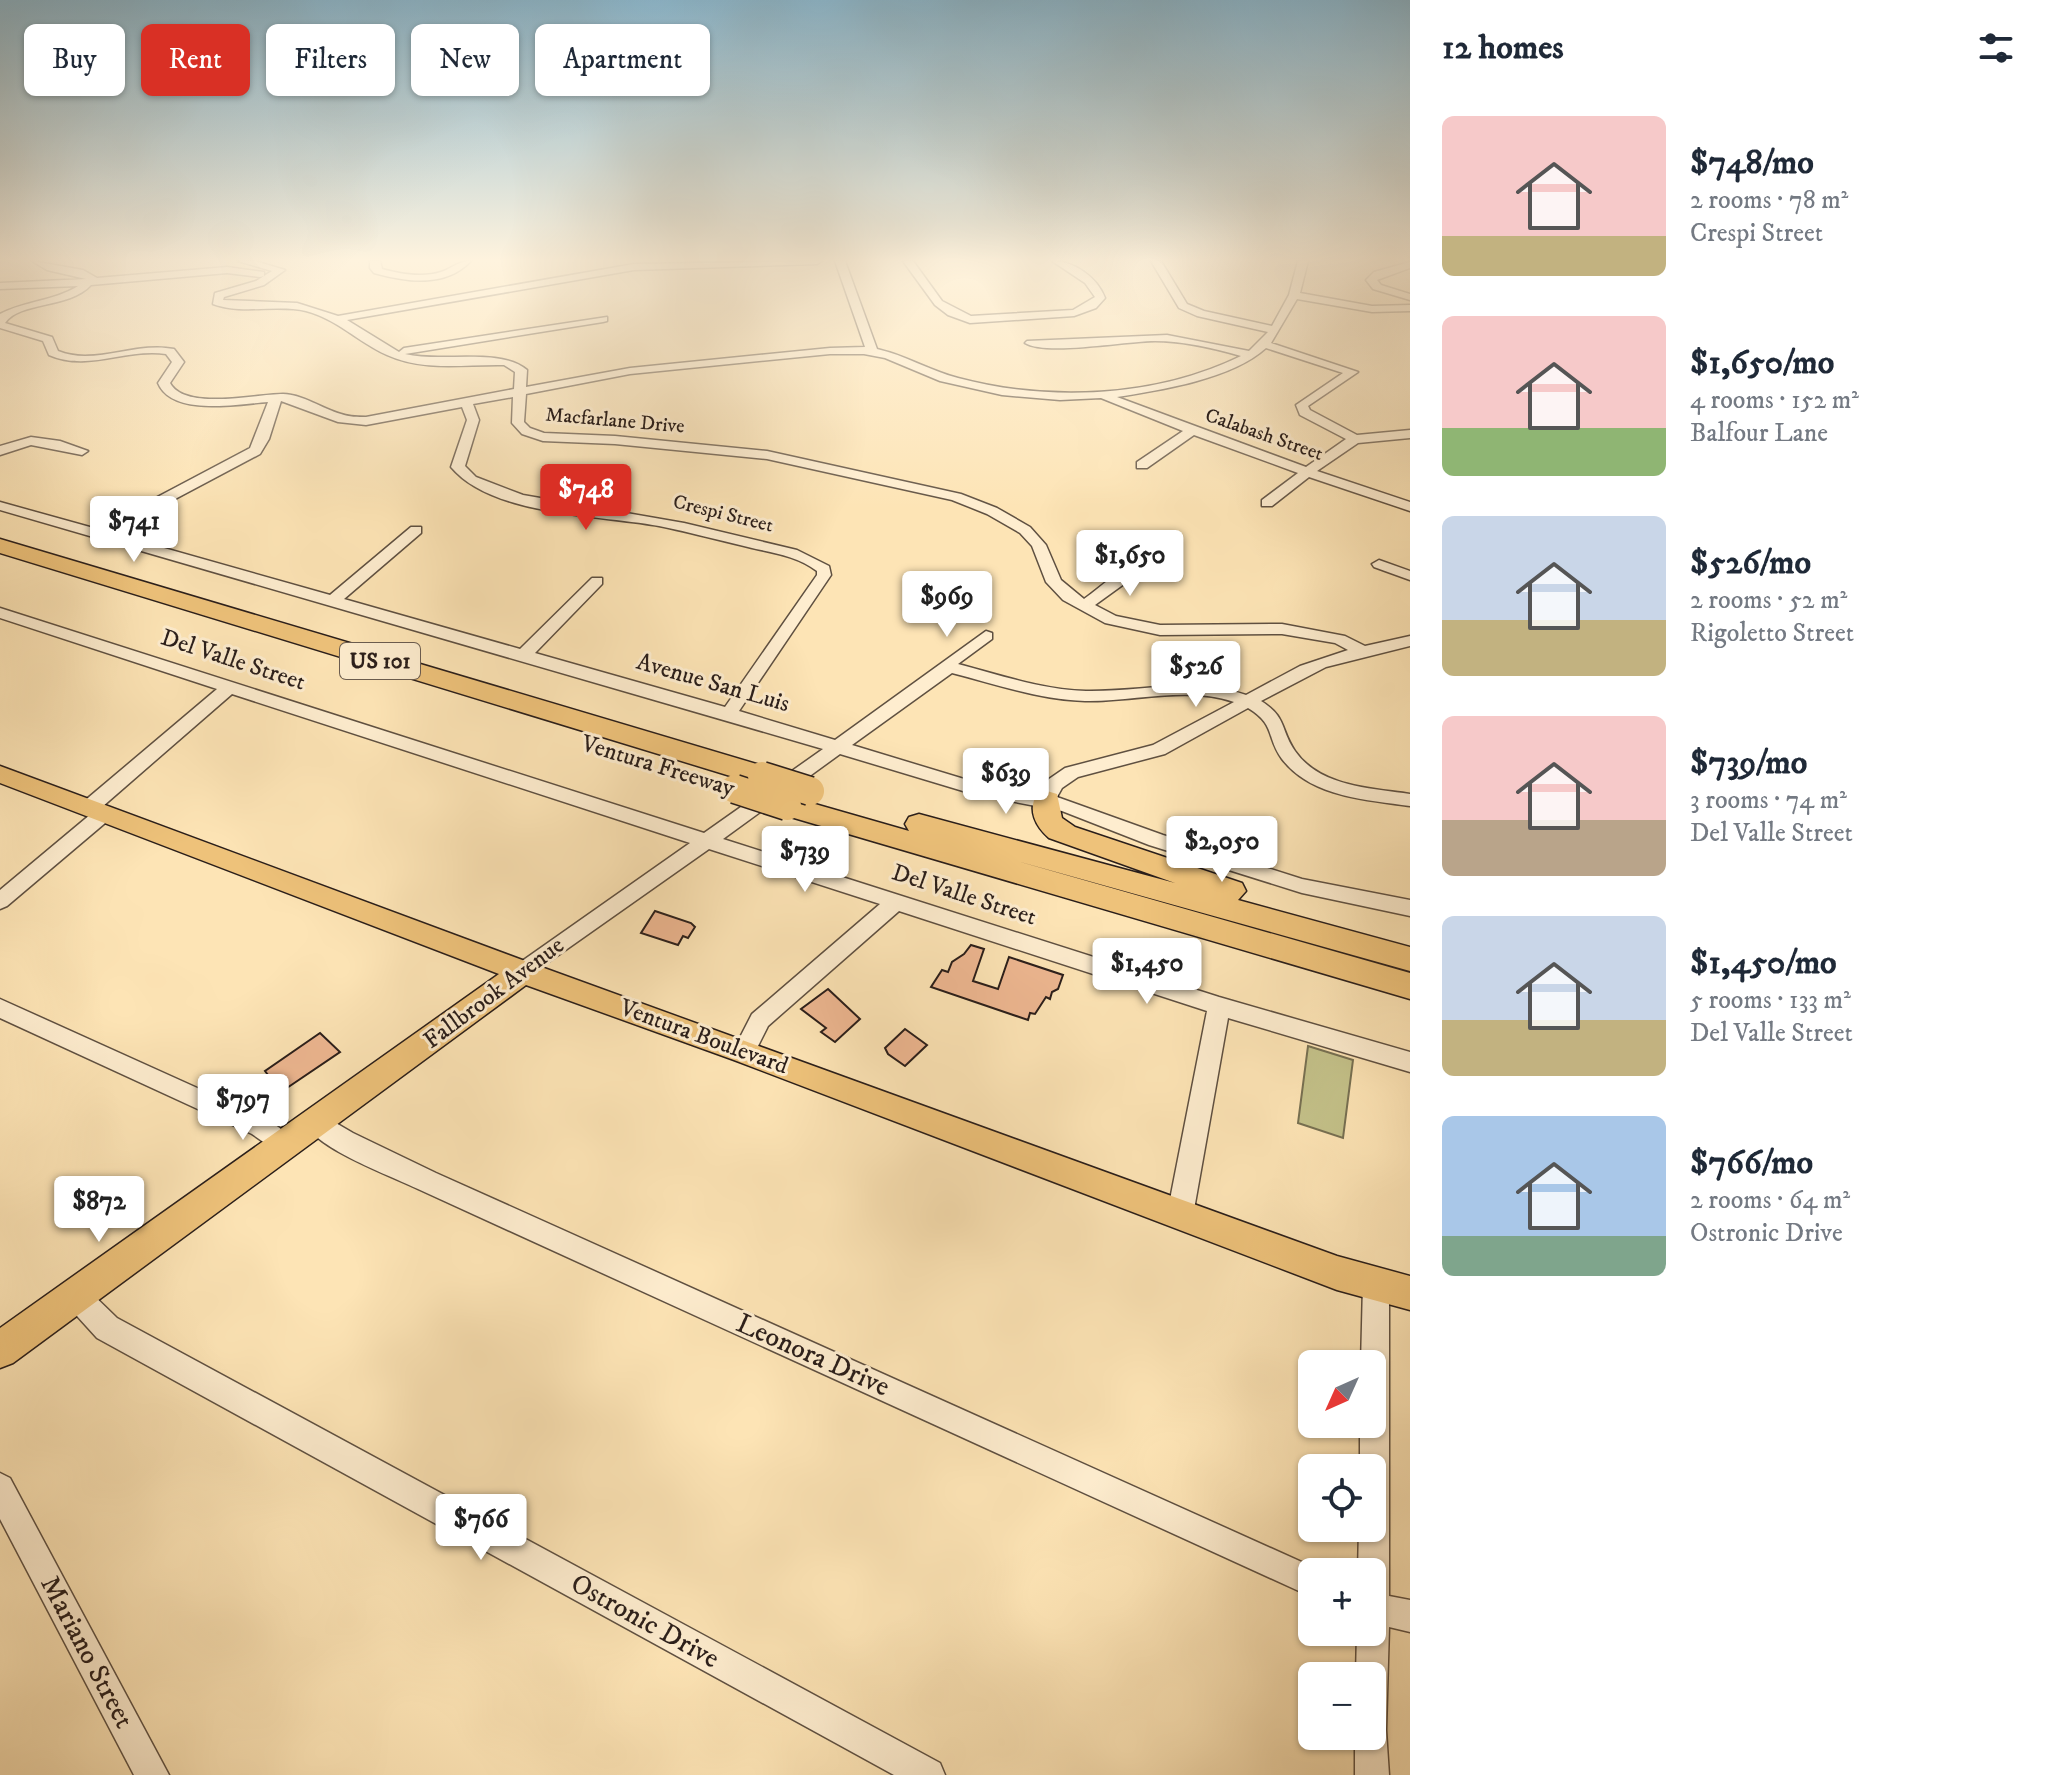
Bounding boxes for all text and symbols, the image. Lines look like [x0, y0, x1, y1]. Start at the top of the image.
chip: Buy [24, 24, 125, 96]
chip: Rent [141, 24, 250, 96]
chip: Filters [266, 24, 395, 96]
chip: New [411, 24, 519, 96]
chip: Apartment [535, 24, 710, 96]
icon: filters [1974, 26, 2018, 70]
text: 12 homes [1442, 27, 1564, 69]
text: $748/mo [1690, 142, 1814, 184]
icon: home [1506, 148, 1602, 244]
text: 2 rooms · 78 m² [1690, 184, 1848, 217]
text: Crespi Street [1690, 217, 1823, 250]
text: $1,650/mo [1690, 342, 1834, 384]
icon: home [1506, 348, 1602, 444]
text: 4 rooms · 152 m² [1690, 384, 1859, 417]
street label: Macfarlane Drive [544, 402, 686, 440]
street label: Calabash Street [1202, 403, 1326, 467]
text: Balfour Lane [1690, 417, 1828, 450]
pin: $748 [539, 464, 633, 532]
text: $748 [558, 473, 614, 506]
street label: Crespi Street [670, 489, 776, 539]
pin: $741 [87, 496, 181, 564]
text: $741 [108, 505, 160, 538]
pin: $1,650 [1065, 530, 1195, 598]
text: $1,650 [1094, 539, 1166, 572]
text: $526/mo [1690, 542, 1811, 584]
icon: home [1506, 548, 1602, 644]
pin: $969 [900, 571, 994, 639]
text: $969 [920, 580, 974, 613]
text: 2 rooms · 52 m² [1690, 584, 1847, 617]
text: Rigoletto Street [1690, 617, 1854, 650]
street label: Del Valle Street [157, 623, 309, 698]
pin: $526 [1149, 641, 1243, 709]
road number: US 101 [340, 643, 420, 679]
street label: Avenue San Luis [633, 647, 793, 719]
text: $526 [1169, 650, 1223, 683]
street label: Ventura Freeway [577, 728, 739, 804]
text: $739/mo [1690, 742, 1807, 784]
pin: $639 [959, 748, 1053, 816]
icon: home [1506, 748, 1602, 844]
text: $639 [981, 757, 1031, 790]
text: 3 rooms · 74 m² [1690, 784, 1847, 817]
pin: $2,050 [1157, 816, 1287, 884]
text: Del Valle Street [1690, 817, 1853, 850]
text: $2,050 [1184, 825, 1260, 858]
pin: $739 [758, 826, 852, 894]
text: $739 [780, 835, 830, 868]
street label: Del Valle Street [888, 858, 1040, 933]
street label: Fallbrook Avenue [418, 930, 570, 1056]
pin: $1,450 [1082, 938, 1212, 1006]
text: $1,450/mo [1690, 942, 1837, 984]
text: $1,450 [1111, 947, 1183, 980]
icon: home [1506, 948, 1602, 1044]
text: 5 rooms · 133 m² [1690, 984, 1851, 1017]
street label: Ventura Boulevard [615, 992, 792, 1081]
text: Del Valle Street [1690, 1017, 1853, 1050]
pin: $797 [196, 1074, 290, 1142]
text: $797 [216, 1083, 270, 1116]
text: $766/mo [1690, 1142, 1813, 1184]
icon: home [1506, 1148, 1602, 1244]
pin: $872 [52, 1176, 146, 1244]
text: 2 rooms · 64 m² [1690, 1184, 1850, 1217]
text: $872 [72, 1185, 126, 1218]
text: Ostronic Drive [1690, 1217, 1843, 1250]
street label: Leonora Drive [731, 1306, 895, 1404]
north arrow [1298, 1350, 1386, 1438]
map controls [1298, 1350, 1386, 1750]
button: locate [1298, 1454, 1386, 1542]
pin: $766 [434, 1494, 528, 1562]
text: $766 [454, 1503, 508, 1536]
button: + [1298, 1558, 1386, 1646]
street label: Ostronic Drive [565, 1566, 725, 1676]
street label: Mariano Street [32, 1570, 142, 1734]
button: − [1298, 1662, 1386, 1750]

